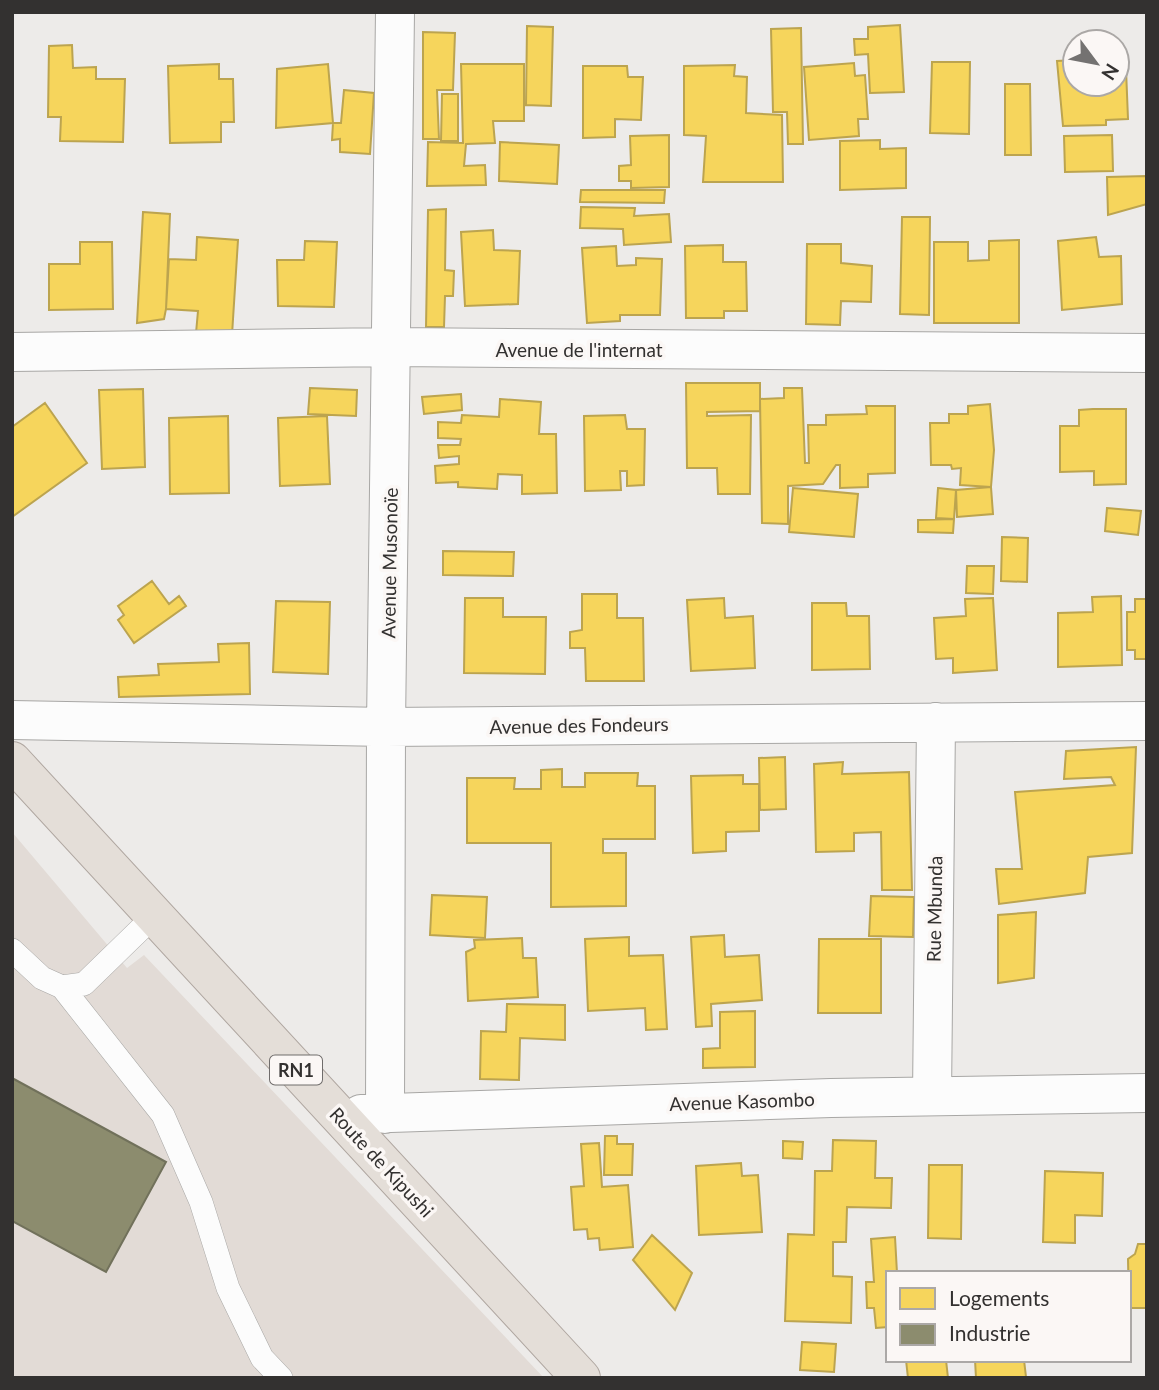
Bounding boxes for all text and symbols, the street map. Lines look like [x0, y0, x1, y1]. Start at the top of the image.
north arrow [1061, 28, 1131, 98]
text: N [1097, 60, 1124, 85]
street label: Avenue de l'internat [495, 338, 663, 361]
street label: Avenue Musonoïe [376, 487, 402, 639]
street label: Avenue des Fondeurs [489, 712, 669, 738]
street label: Rue Mbunda [922, 856, 946, 962]
road number: RN1 [270, 1056, 322, 1084]
street label: Avenue Kasombo [669, 1087, 815, 1115]
street label: Route de Kipushi [325, 1102, 439, 1222]
legend [886, 1271, 1131, 1362]
text: Logements [949, 1285, 1049, 1310]
text: Industrie [949, 1320, 1030, 1345]

